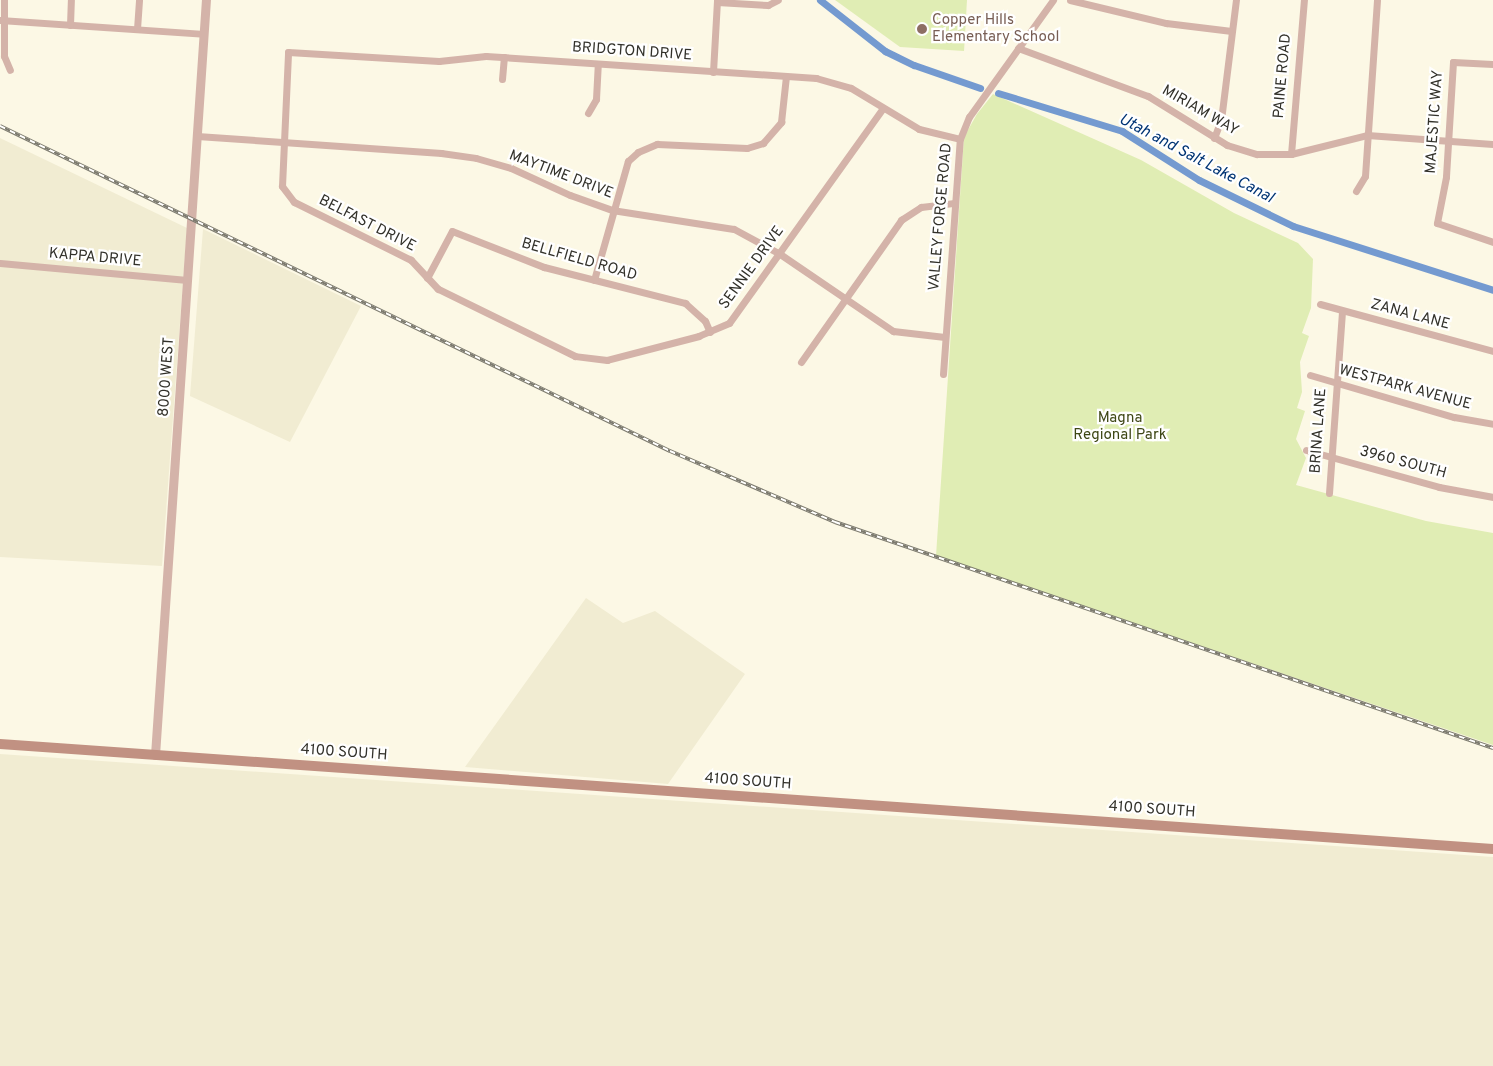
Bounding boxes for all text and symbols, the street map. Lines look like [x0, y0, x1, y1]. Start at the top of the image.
place label: Copper Hills Elementary School [932, 11, 1059, 46]
marker: Copper Hills Elementary School [916, 23, 928, 35]
street label: PAINE ROAD [1270, 33, 1296, 119]
street label: BRIDGTON DRIVE [571, 39, 693, 65]
street label: MAJESTIC WAY [1422, 69, 1448, 175]
street label: MIRIAM WAY [1158, 82, 1242, 140]
water label: Utah and Salt Lake Canal [1115, 110, 1277, 208]
street label: VALLEY FORGE ROAD [926, 142, 956, 292]
street label: MAYTIME DRIVE [506, 147, 616, 203]
street label: BELFAST DRIVE [315, 192, 419, 256]
street label: SENNIE DRIVE [716, 223, 788, 313]
street label: BELLFIELD ROAD [519, 235, 639, 285]
street label: KAPPA DRIVE [48, 245, 142, 271]
street label: ZANA LANE [1368, 296, 1452, 334]
street label: 8000 WEST [155, 337, 179, 417]
street label: WESTPARK AVENUE [1337, 362, 1473, 414]
street label: BRINA LANE [1307, 387, 1331, 475]
park label: Magna Regional Park [1073, 409, 1167, 444]
street label: 3960 SOUTH [1358, 443, 1448, 483]
street label: 4100 SOUTH [300, 741, 388, 765]
street label: 4100 SOUTH [704, 770, 792, 794]
street label: 4100 SOUTH [1108, 798, 1196, 822]

